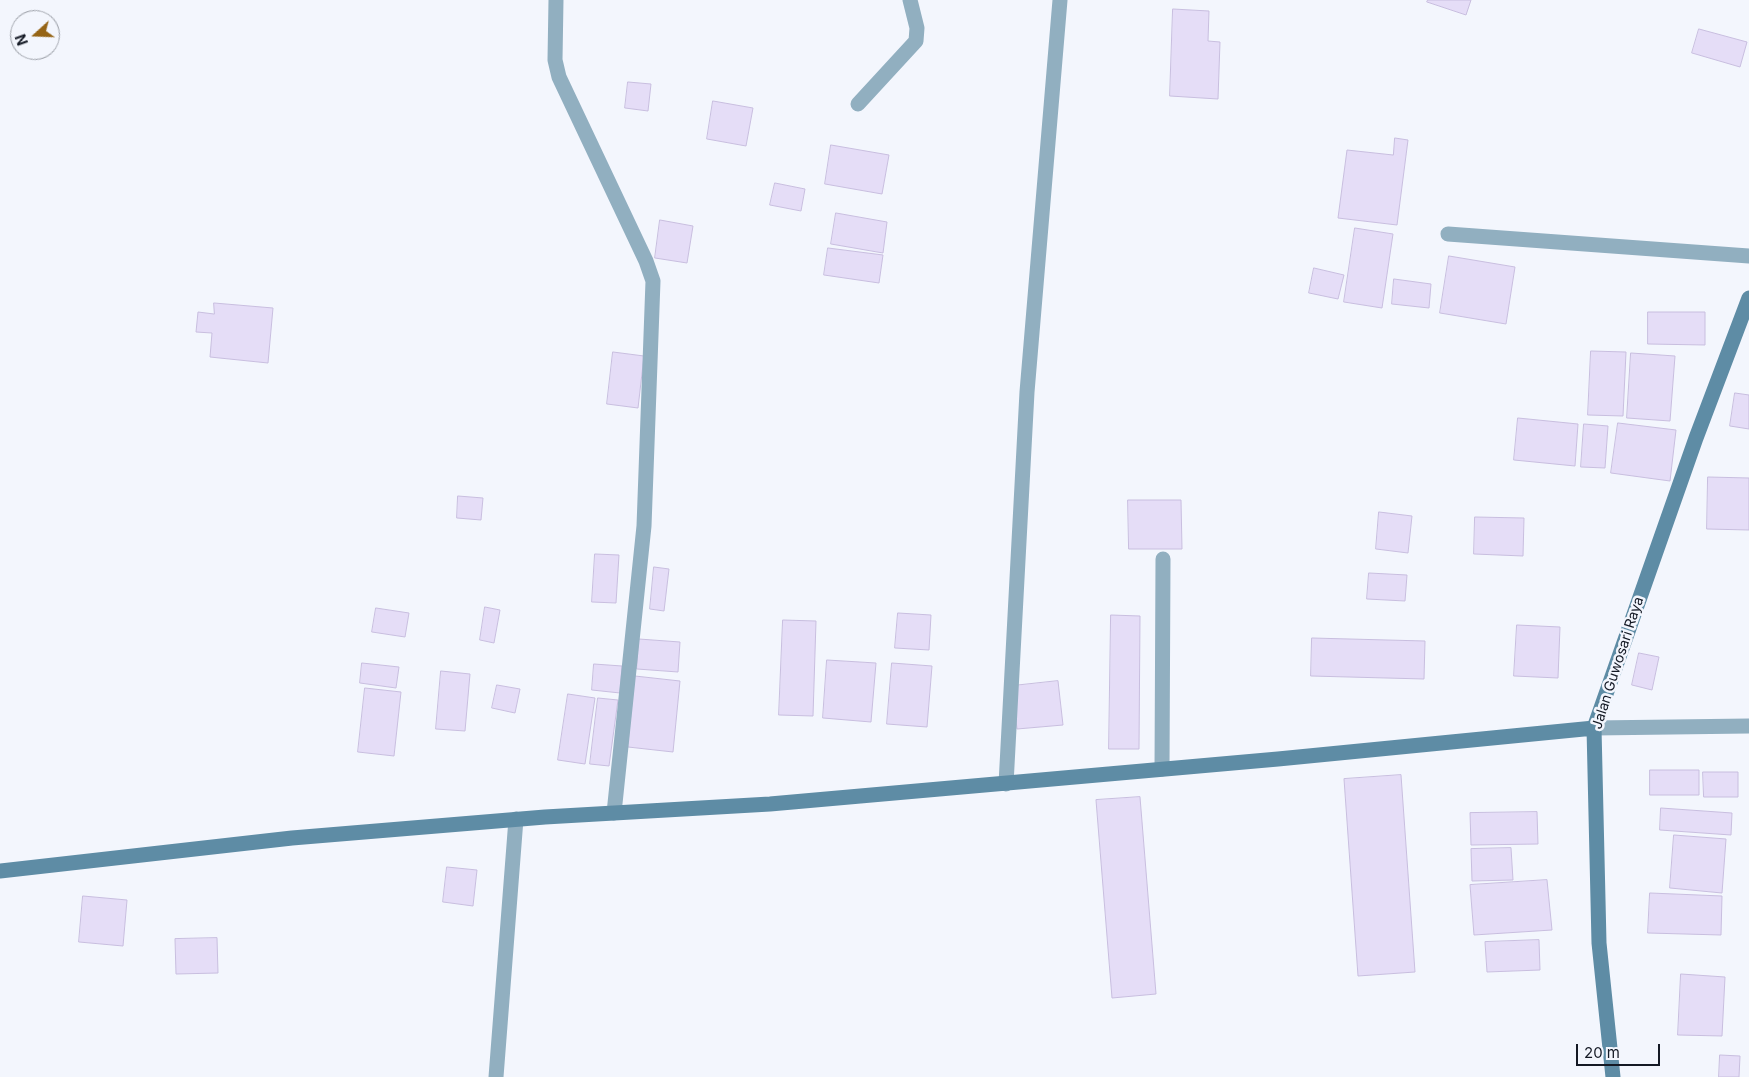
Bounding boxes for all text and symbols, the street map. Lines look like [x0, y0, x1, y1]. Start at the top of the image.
north arrow [10, 10, 60, 60]
text: N [12, 32, 31, 48]
street label: Jalan Guwosari Raya [1589, 595, 1647, 731]
scale bar [1579, 1034, 1663, 1066]
text: 20 m [1584, 1043, 1620, 1062]

